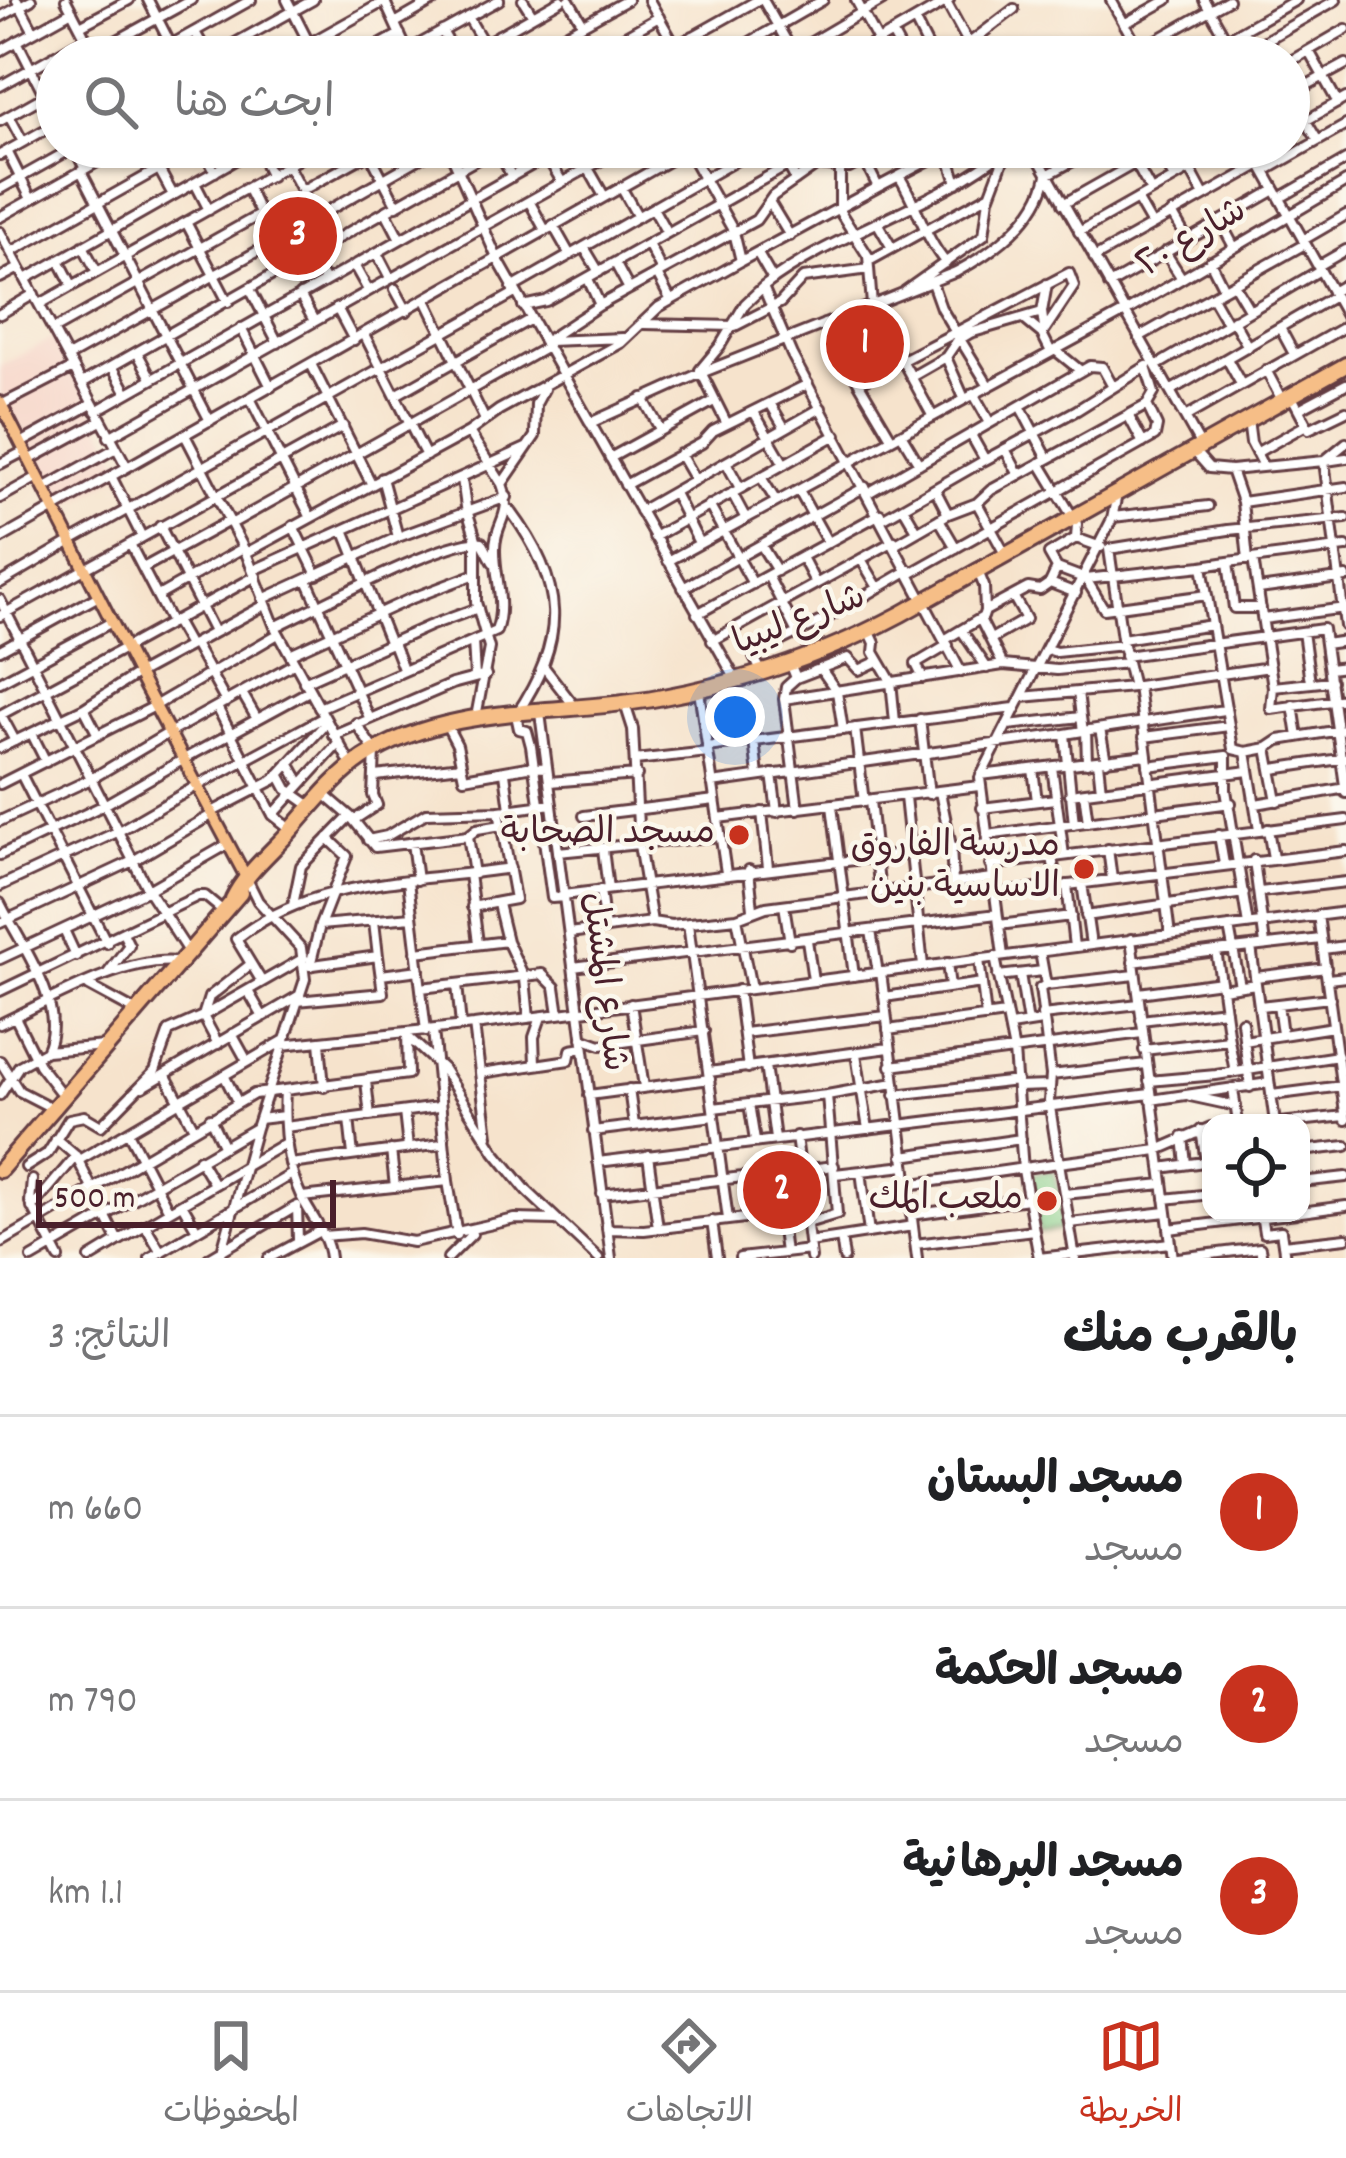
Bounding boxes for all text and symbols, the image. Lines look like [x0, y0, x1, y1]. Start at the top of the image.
search box [36, 36, 1310, 168]
icon: search [78, 69, 144, 135]
text: ابحث هنا [174, 74, 335, 138]
street label: شارع ٢٠ [1128, 187, 1258, 293]
pin: 3 [259, 191, 337, 281]
pin: 1 [826, 299, 904, 389]
street label: شارع ليبيا [726, 573, 874, 671]
your location [705, 687, 765, 747]
place label: مسجد الصحابة [501, 809, 715, 861]
marker: مسجد الصحابة [726, 822, 752, 848]
place label: مدرسة الفاروق الاساسية بنين [850, 822, 1060, 915]
marker: مدرسة الفاروق الاساسية بنين [1071, 856, 1097, 882]
street label: شارع المشتل [565, 889, 639, 1075]
map controls [1202, 1114, 1310, 1222]
button: locate [1202, 1114, 1310, 1222]
pin: 2 [743, 1145, 821, 1235]
scale bar [36, 1174, 336, 1227]
place label: ملعب المك [868, 1175, 1023, 1227]
text: 500 m [54, 1177, 135, 1224]
marker: ملعب المك [1034, 1188, 1060, 1214]
text: بالقرب منك [1063, 1304, 1298, 1376]
text: النتائج: 3 [48, 1312, 171, 1367]
text: مسجد البستان [927, 1451, 1184, 1515]
text: 660 m [48, 1484, 143, 1539]
text: 1 [1255, 1484, 1263, 1539]
text: مسجد [1084, 1525, 1184, 1580]
text: مسجد الحكمة [935, 1643, 1184, 1707]
text: 790 m [48, 1676, 138, 1731]
text: 2 [1250, 1676, 1268, 1731]
text: مسجد [1084, 1717, 1184, 1772]
text: مسجد البرهانية [902, 1835, 1184, 1899]
text: 1.1 km [48, 1868, 123, 1923]
text: 3 [1250, 1868, 1268, 1923]
text: مسجد [1084, 1909, 1184, 1964]
tab: المحفوظات [163, 2013, 299, 2139]
tab: الاتجاهات [626, 2013, 753, 2139]
tab: الخريطة [1080, 2013, 1183, 2139]

